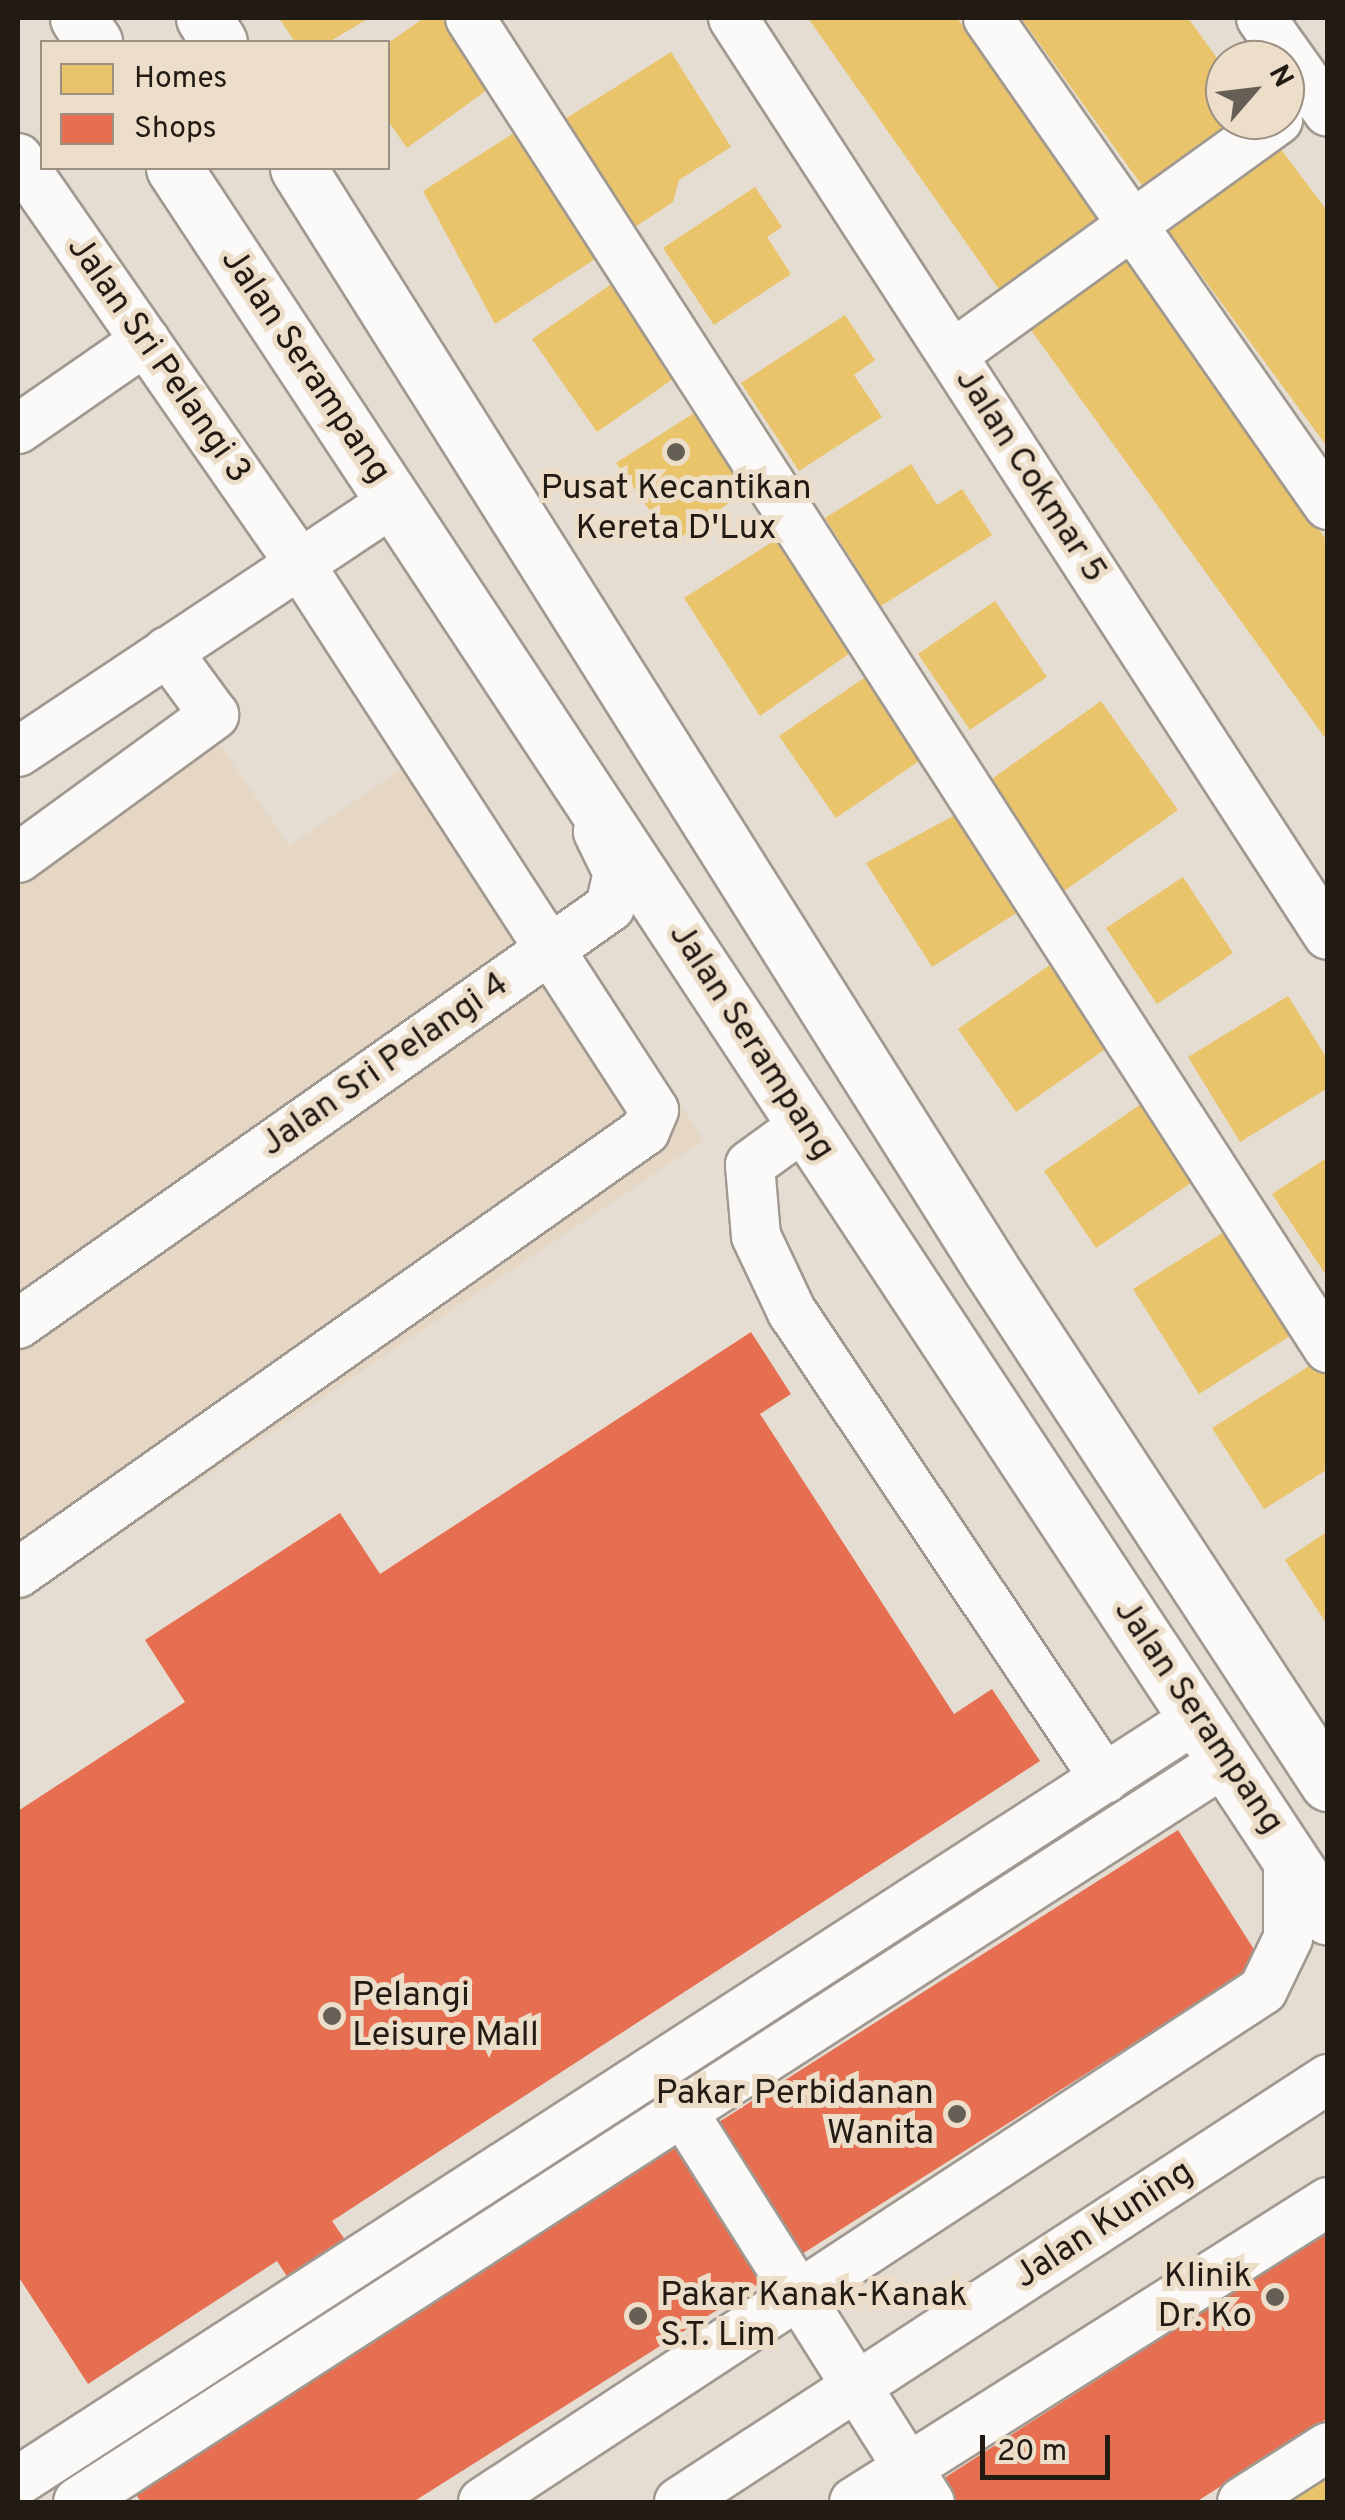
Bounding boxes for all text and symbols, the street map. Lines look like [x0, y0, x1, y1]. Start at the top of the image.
legend [40, 40, 390, 170]
north arrow [1205, 40, 1305, 140]
text: N [1259, 60, 1300, 94]
text: Homes [134, 61, 227, 98]
text: Shops [134, 111, 217, 148]
street label: Jalan Sri Pelangi 3 [57, 228, 259, 492]
street label: Jalan Serampang [211, 241, 399, 491]
street label: Jalan Cokmar 5 [945, 361, 1115, 591]
marker: Pusat Kecantikan Kereta D'Lux [665, 441, 687, 463]
place label: Pusat Kecantikan Kereta D'Lux [540, 468, 812, 550]
street label: Jalan Serampang [659, 916, 843, 1168]
street label: Jalan Sri Pelangi 4 [253, 964, 517, 1166]
street label: Jalan Serampang [1104, 1592, 1292, 1842]
place label: Pelangi Leisure Mall [352, 1975, 539, 2057]
marker: Pelangi Leisure Mall [321, 2005, 343, 2027]
place label: Pakar Perbidanan Wanita [656, 2073, 934, 2155]
marker: Pakar Perbidanan Wanita [944, 2101, 970, 2127]
street label: Jalan Kuning [1007, 2152, 1201, 2298]
place label: Klinik Dr. Ko [1158, 2256, 1252, 2338]
place label: Pakar Kanak-Kanak S.T. Lim [660, 2275, 968, 2357]
marker: Klinik Dr. Ko [1262, 2284, 1288, 2310]
marker: Pakar Kanak-Kanak S.T. Lim [625, 2303, 651, 2329]
scale bar [985, 2415, 1115, 2477]
text: 20 m [997, 2434, 1067, 2471]

